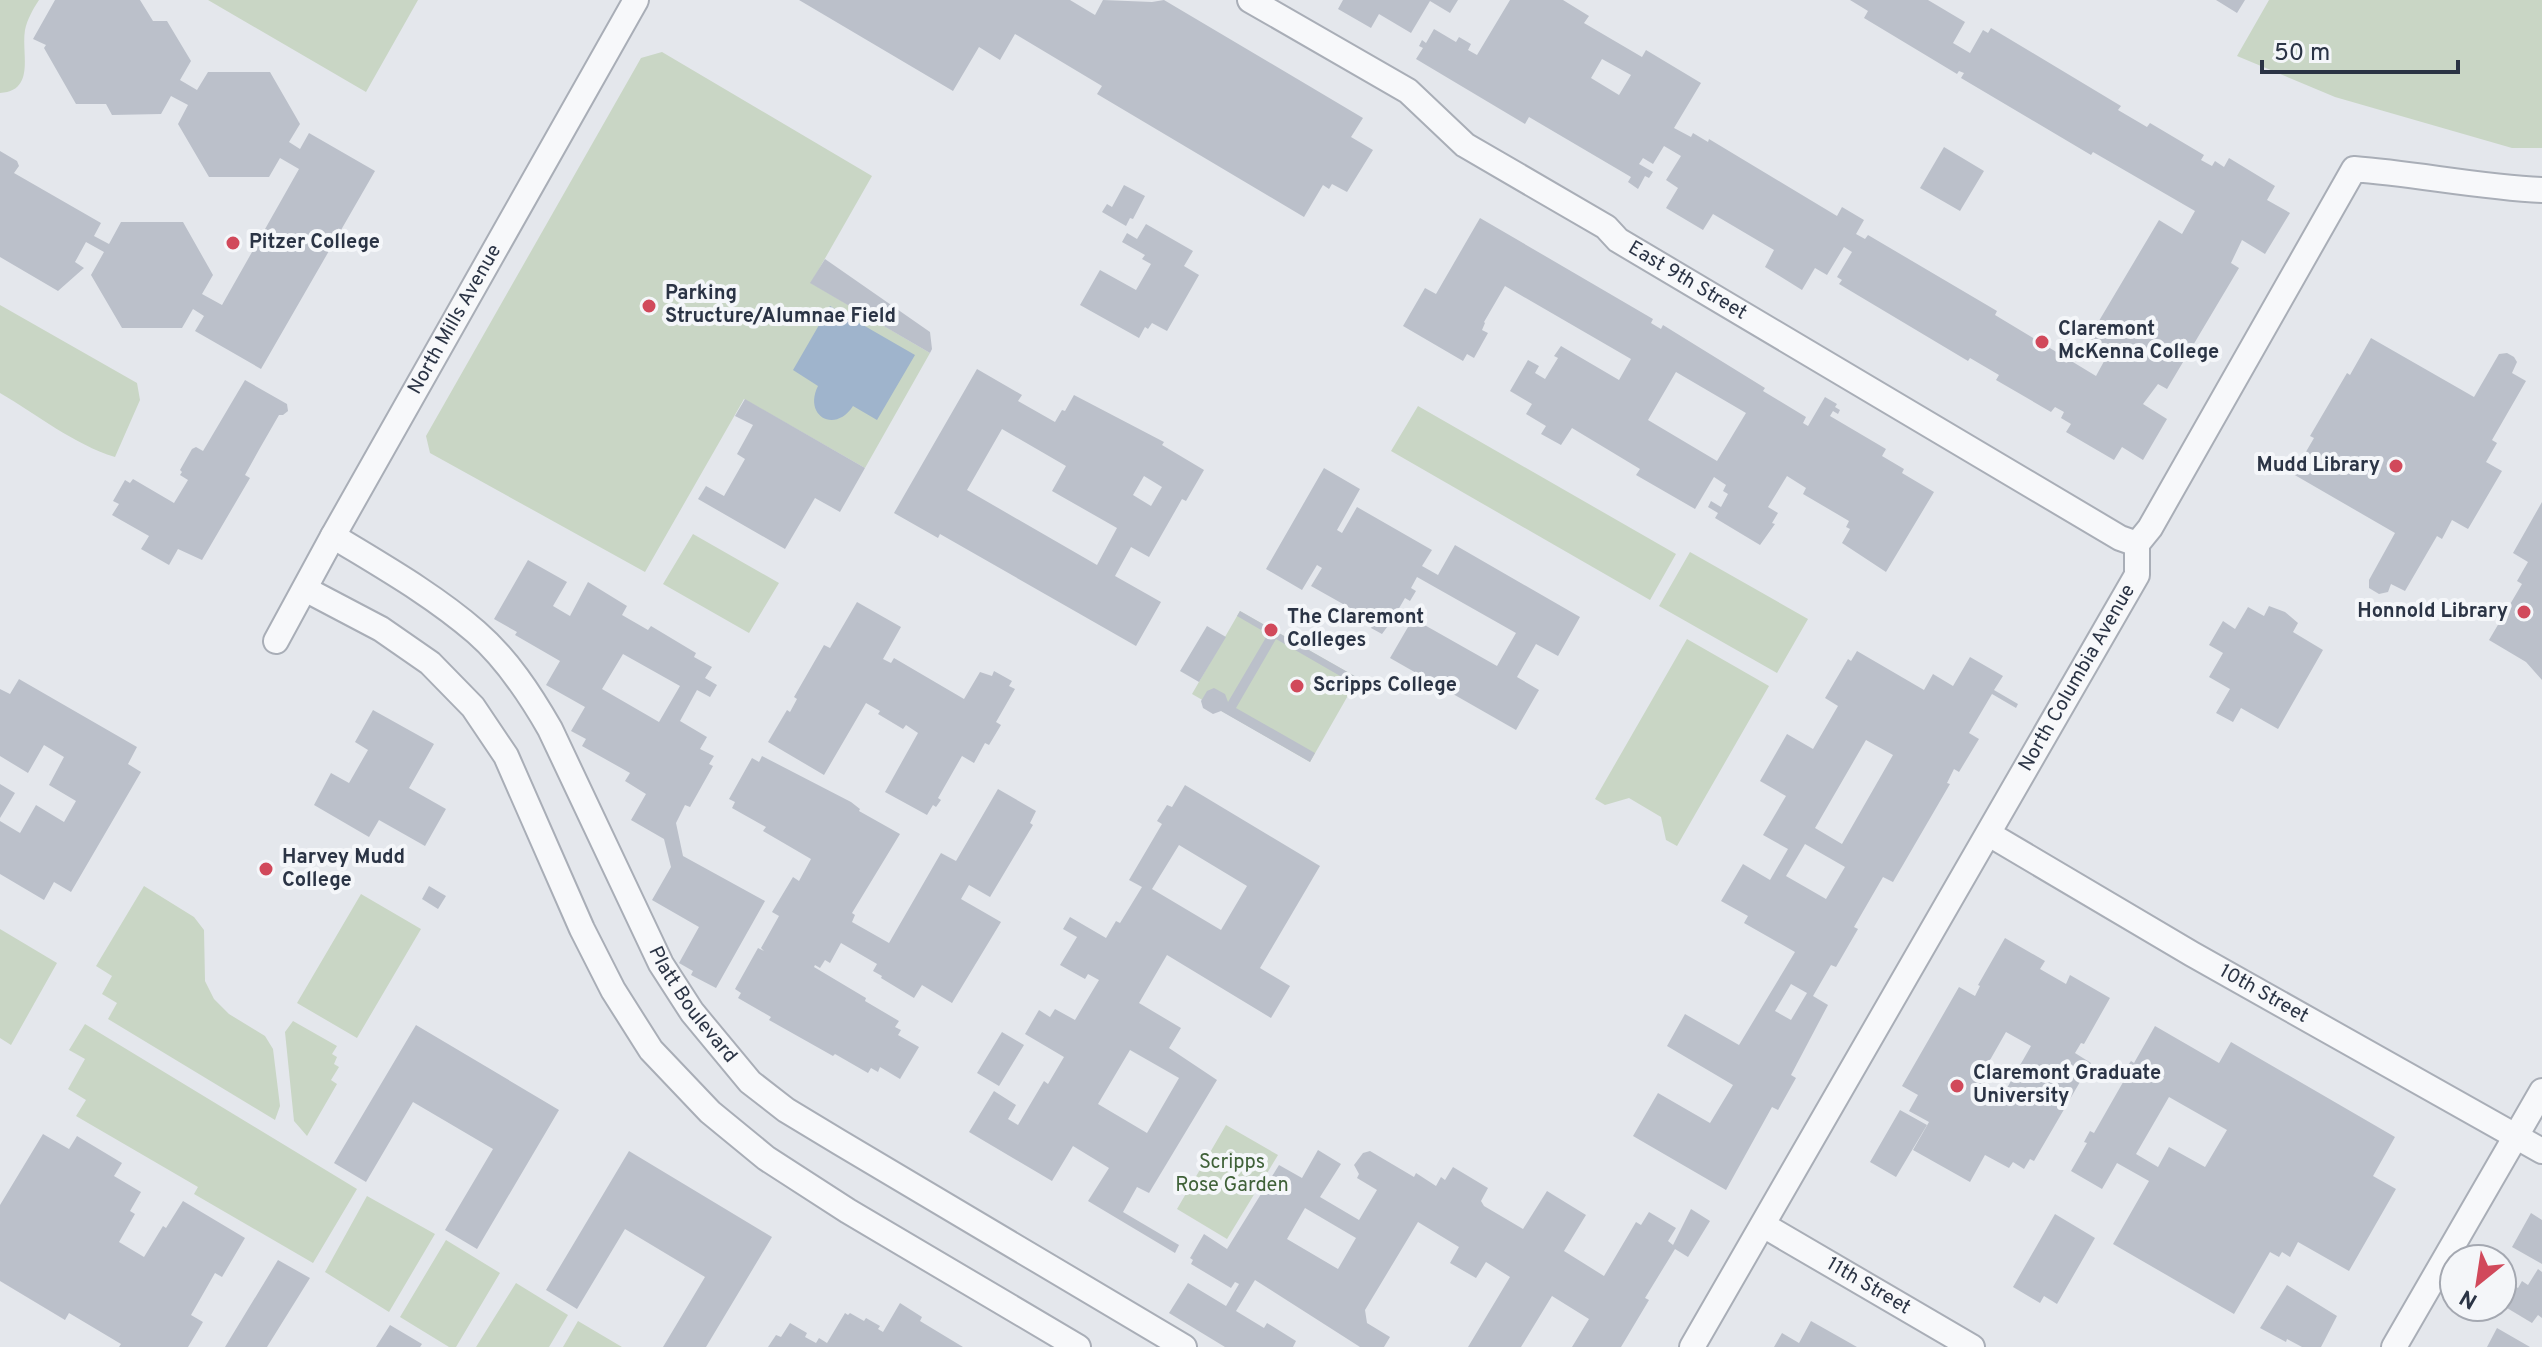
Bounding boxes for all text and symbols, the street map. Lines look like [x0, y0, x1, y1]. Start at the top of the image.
scale bar [2262, 24, 2458, 74]
text: 50 m [2274, 39, 2330, 69]
place label: Pitzer College [249, 230, 380, 256]
marker: Pitzer College [224, 234, 242, 252]
street label: East 9th Street [1623, 236, 1751, 326]
street label: North Mills Avenue [403, 240, 508, 399]
place label: Parking Structure/Alumnae Field [665, 281, 896, 330]
marker: Parking Structure/Alumnae Field [640, 297, 658, 315]
place label: Claremont McKenna College [2058, 317, 2219, 366]
marker: Claremont McKenna College [2033, 333, 2051, 351]
place label: Mudd Library [2257, 453, 2380, 479]
marker: Mudd Library [2387, 457, 2405, 475]
street label: North Columbia Avenue [2013, 580, 2142, 776]
place label: Honnold Library [2357, 599, 2508, 625]
marker: Honnold Library [2515, 603, 2533, 621]
place label: The Claremont Colleges [1287, 605, 1424, 654]
marker: The Claremont Colleges [1262, 621, 1280, 639]
place label: Scripps College [1313, 673, 1457, 699]
marker: Scripps College [1288, 677, 1306, 695]
place label: Harvey Mudd College [282, 845, 405, 894]
marker: Harvey Mudd College [257, 860, 275, 878]
street label: Platt Boulevard [642, 942, 742, 1069]
street label: 10th Street [2214, 959, 2313, 1030]
place label: Claremont Graduate University [1973, 1061, 2161, 1110]
marker: Claremont Graduate University [1948, 1077, 1966, 1095]
park label: Scripps Rose Garden [1175, 1150, 1289, 1199]
north arrow [2438, 1243, 2518, 1323]
street label: 11th Street [1822, 1252, 1915, 1321]
text: N [2456, 1283, 2483, 1314]

